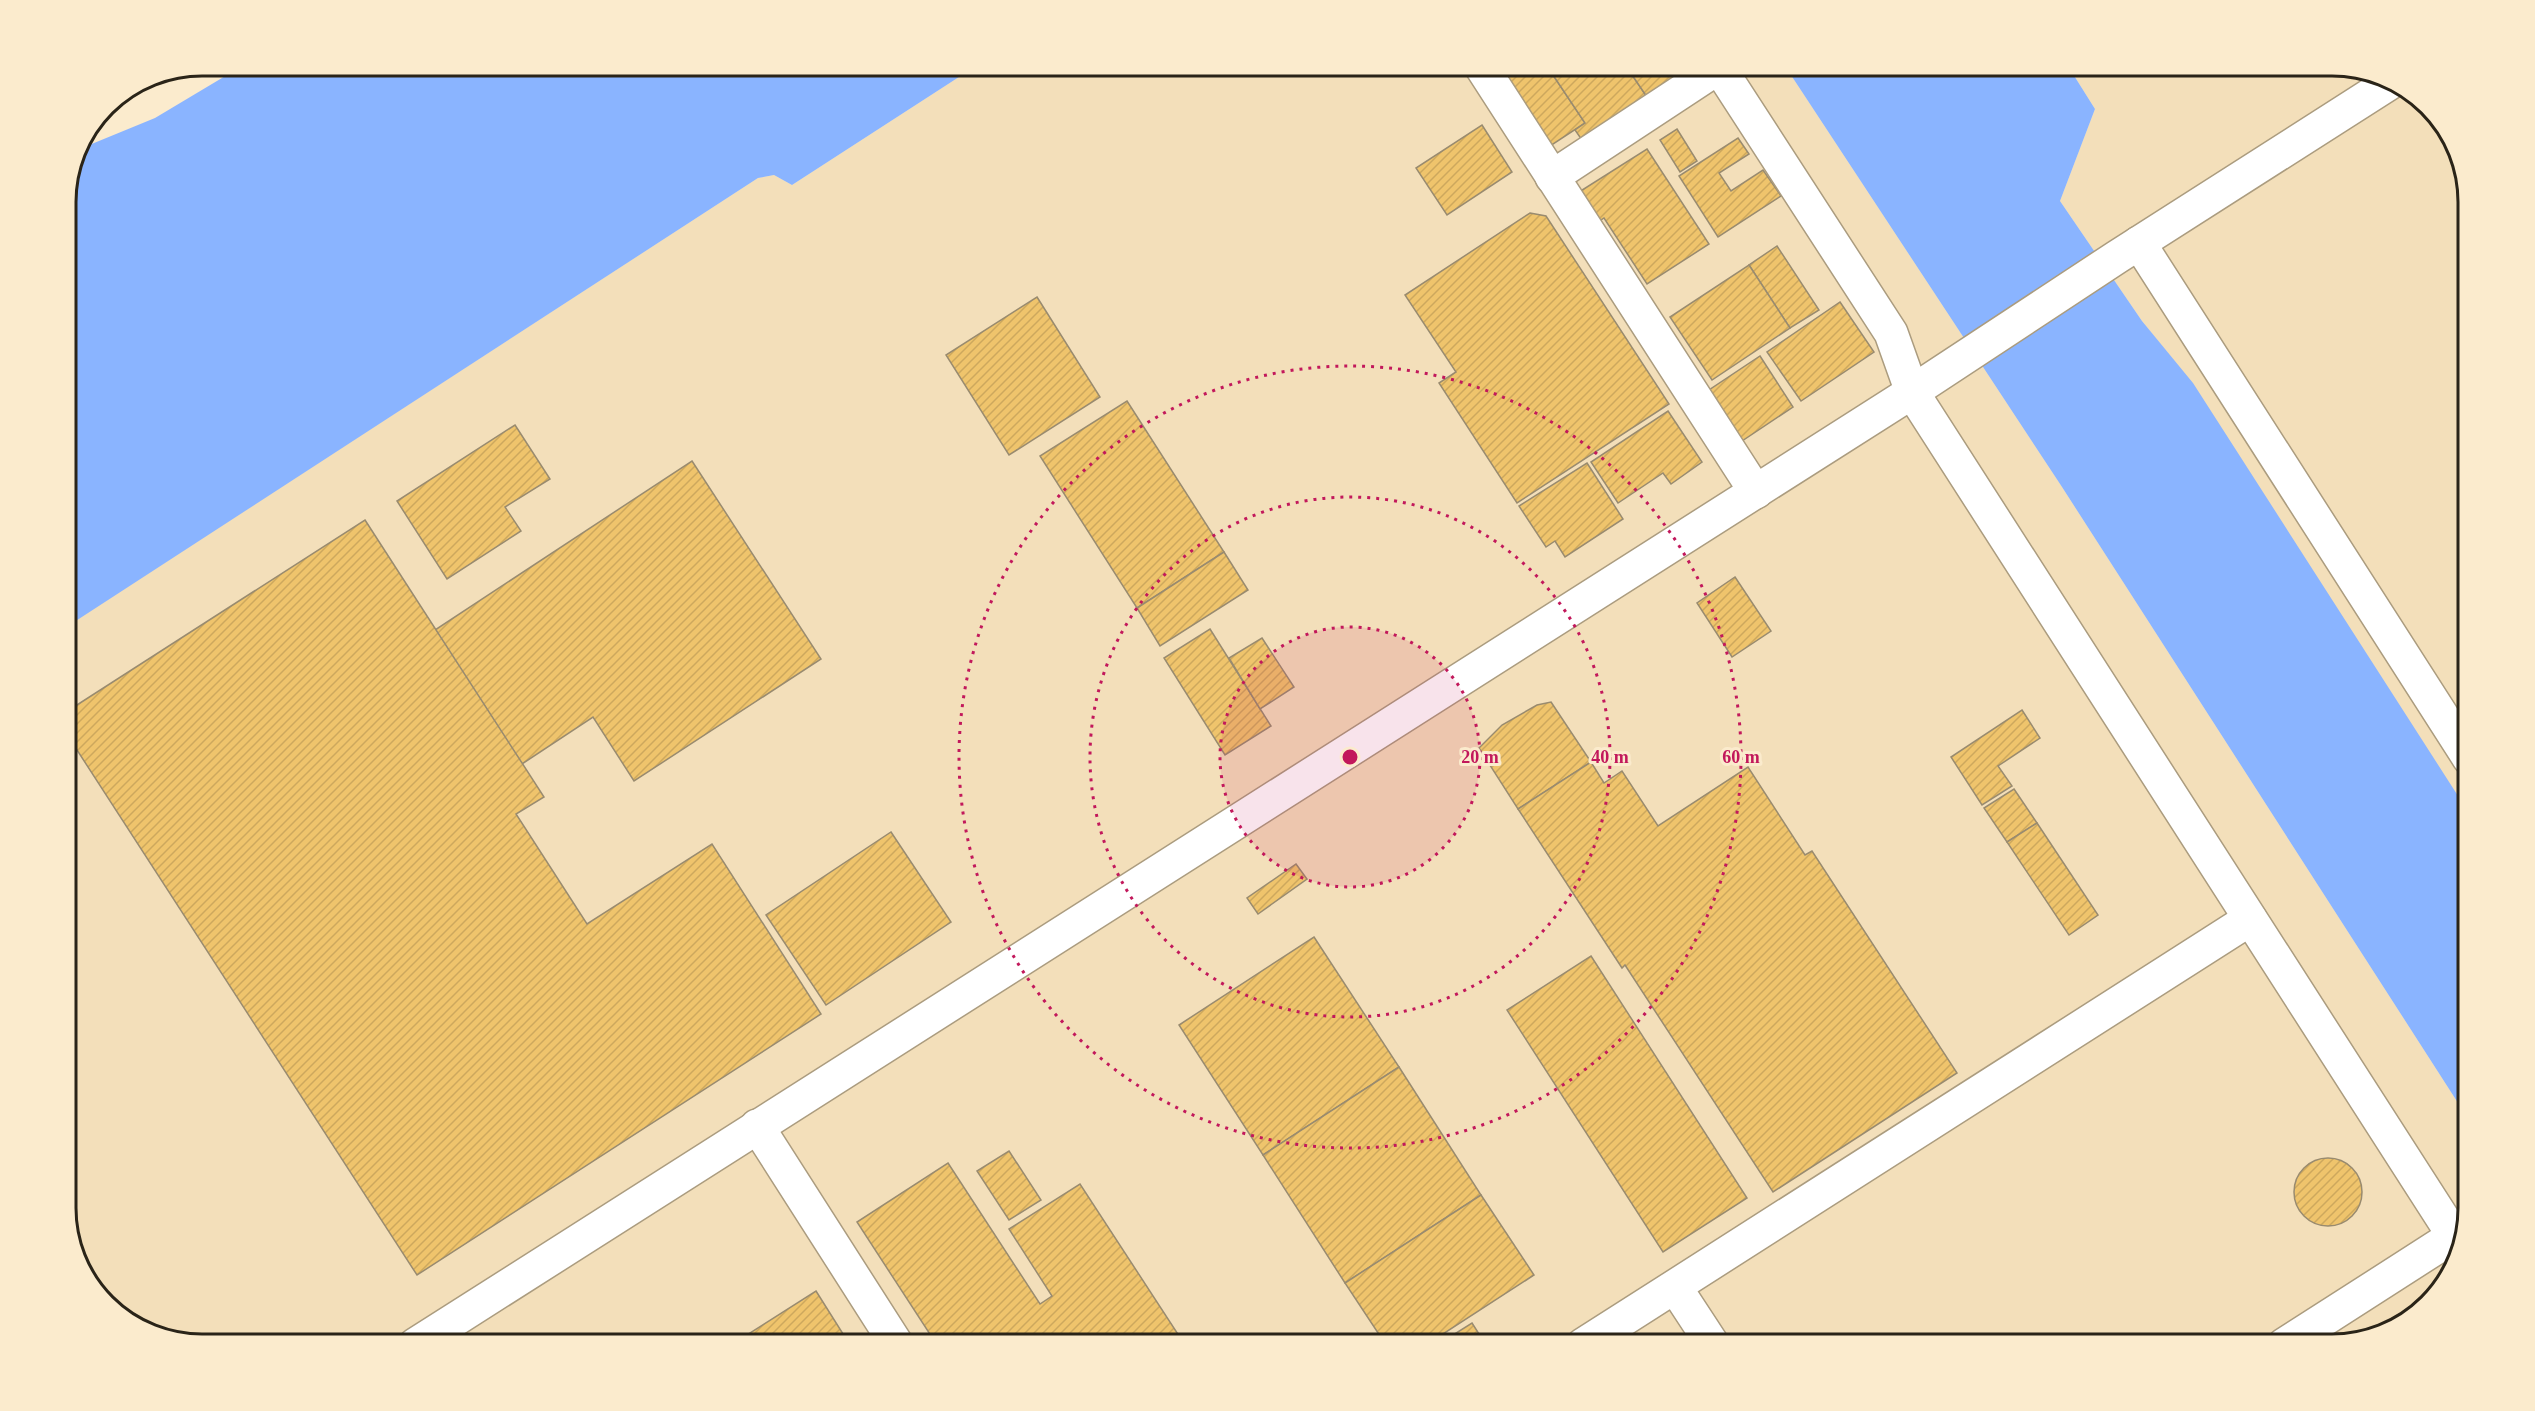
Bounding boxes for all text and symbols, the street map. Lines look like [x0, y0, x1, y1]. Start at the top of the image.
centre of rings [1340, 747, 1360, 767]
text: 20 m [1461, 747, 1499, 767]
text: 40 m [1591, 747, 1629, 767]
text: 60 m [1722, 747, 1760, 767]

